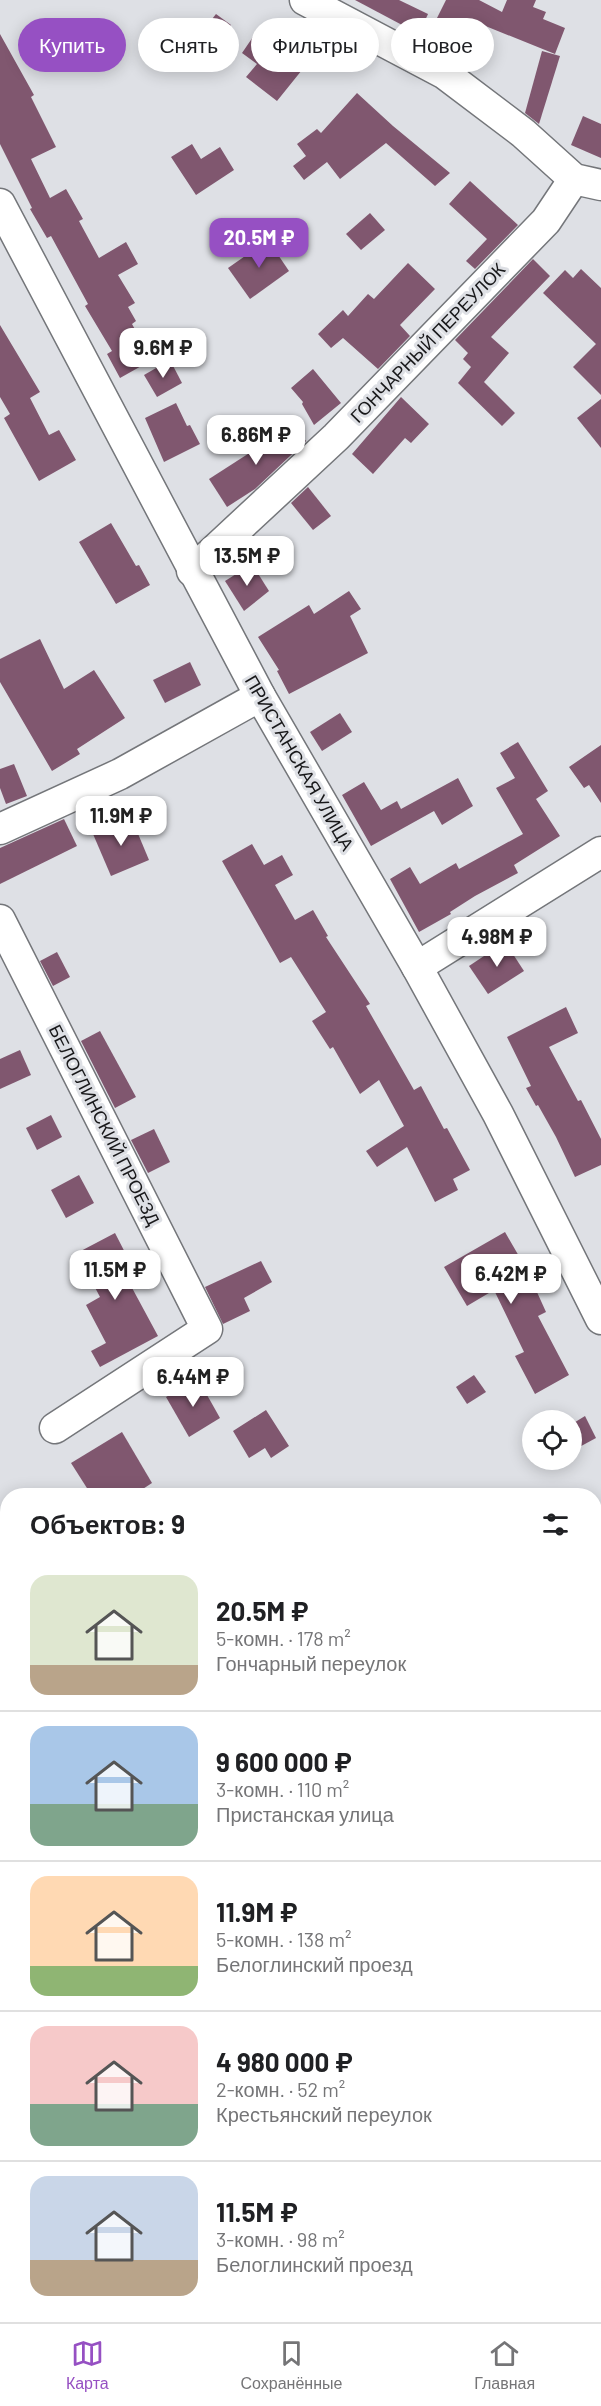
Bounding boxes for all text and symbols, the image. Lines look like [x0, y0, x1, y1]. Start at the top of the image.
chip: Купить [18, 18, 126, 72]
chip: Снять [138, 18, 239, 72]
chip: Фильтры [251, 18, 379, 72]
chip: Новое [391, 18, 494, 72]
pin: 20.5M ₽ [204, 218, 314, 269]
text: 20.5M ₽ [223, 225, 295, 249]
street label: ГОНЧАРНЫЙ ПЕРЕУЛОК [345, 258, 510, 427]
pin: 9.6M ₽ [114, 328, 212, 379]
text: 9.6M ₽ [133, 335, 193, 359]
pin: 6.86M ₽ [201, 415, 311, 466]
text: 6.86M ₽ [221, 422, 291, 446]
pin: 13.5M ₽ [192, 536, 302, 587]
text: 13.5M ₽ [214, 543, 280, 567]
street label: ПРИСТАНСКАЯ УЛИЦА [241, 671, 359, 854]
pin: 11.9M ₽ [66, 796, 176, 847]
text: 11.9M ₽ [90, 803, 152, 827]
pin: 4.98M ₽ [442, 917, 552, 968]
text: 4.98M ₽ [461, 924, 533, 948]
street label: БЕЛОГЛИНСКИЙ ПРОЕЗД [45, 1021, 165, 1229]
pin: 11.5M ₽ [60, 1250, 170, 1301]
pin: 6.42M ₽ [456, 1254, 566, 1305]
text: 11.5M ₽ [84, 1257, 146, 1281]
text: 6.42M ₽ [475, 1261, 547, 1285]
pin: 6.44M ₽ [138, 1357, 248, 1408]
text: 6.44M ₽ [157, 1364, 229, 1388]
map controls [522, 1410, 582, 1470]
button: locate [522, 1410, 582, 1470]
text: Объектов: 9 [30, 1508, 185, 1539]
icon: filters [539, 1508, 572, 1541]
text: 20.5M ₽ [216, 1595, 308, 1626]
icon: home [78, 1599, 150, 1671]
text: 5-комн. · 178 m² [216, 1626, 351, 1650]
text: Гончарный переулок [216, 1651, 406, 1675]
text: 9 600 000 ₽ [216, 1746, 352, 1777]
icon: home [78, 1750, 150, 1822]
text: 3-комн. · 110 m² [216, 1777, 349, 1801]
text: Пристанская улица [216, 1802, 394, 1826]
text: 11.9M ₽ [216, 1896, 297, 1927]
icon: home [78, 1900, 150, 1972]
text: 5-комн. · 138 m² [216, 1927, 352, 1951]
text: Белоглинский проезд [216, 1952, 413, 1976]
text: 4 980 000 ₽ [216, 2046, 353, 2077]
icon: home [78, 2050, 150, 2122]
text: 2-комн. · 52 m² [216, 2077, 345, 2101]
text: Крестьянский переулок [216, 2102, 432, 2126]
text: 11.5M ₽ [216, 2196, 298, 2227]
icon: home [78, 2200, 150, 2272]
text: 3-комн. · 98 m² [216, 2227, 345, 2251]
text: Белоглинский проезд [216, 2252, 413, 2276]
tab: Карта [66, 2337, 109, 2393]
tab: Сохранённые [241, 2337, 342, 2393]
tab: Главная [474, 2337, 535, 2393]

